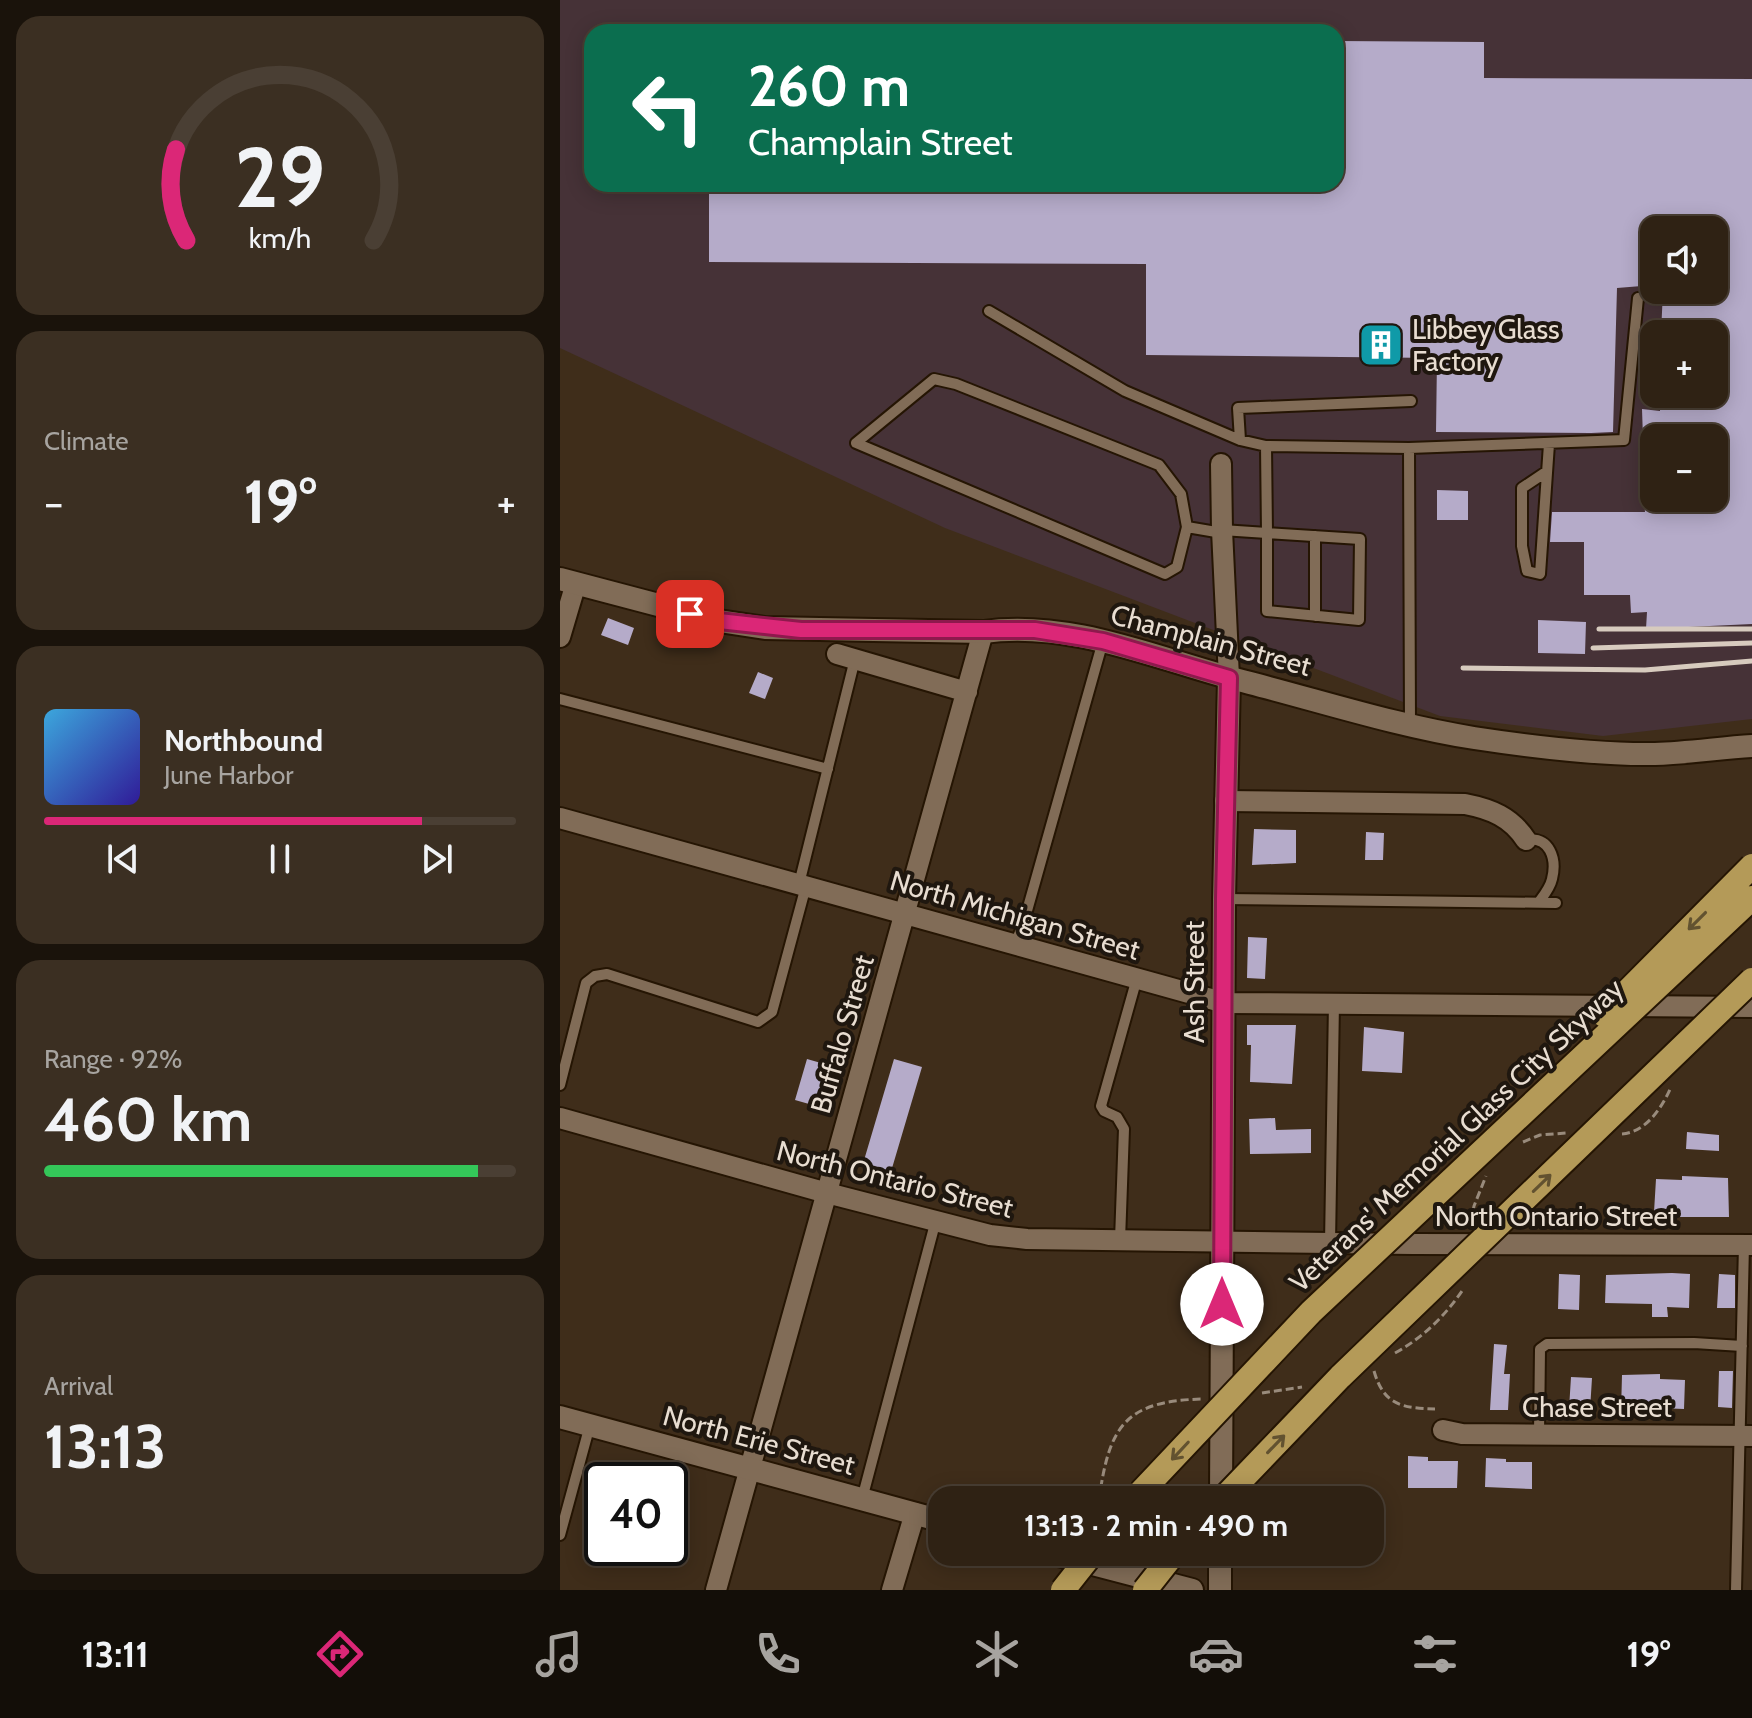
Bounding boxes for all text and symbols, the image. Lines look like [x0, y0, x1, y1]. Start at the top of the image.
text: 260 m [748, 52, 910, 120]
icon: left [616, 56, 720, 160]
text: Champlain Street [748, 120, 1013, 164]
text: 29 [235, 127, 325, 228]
map controls [1640, 216, 1728, 512]
button: sound [1640, 216, 1728, 304]
text: km/h [249, 221, 311, 256]
place label: Libbey Glass Factory [1412, 312, 1560, 378]
button: + [1640, 320, 1728, 408]
building icon: Libbey Glass Factory [1357, 321, 1405, 369]
button: − [1640, 424, 1728, 512]
text: Climate [44, 425, 129, 457]
text: 19° [243, 465, 317, 538]
text: − [44, 476, 63, 529]
text: + [497, 476, 516, 529]
pin [656, 580, 724, 648]
icon: arrive [668, 592, 712, 636]
street label: Champlain Street [1107, 597, 1315, 683]
text: Northbound [164, 722, 323, 759]
text: June Harbor [164, 759, 293, 791]
icon: previous [101, 837, 145, 881]
icon: pause [258, 837, 302, 881]
icon: next [415, 837, 459, 881]
street label: North Michigan Street [886, 863, 1144, 967]
one-way arrow [1688, 911, 1707, 930]
street label: Ash Street [1177, 921, 1211, 1043]
street label: Buffalo Street [803, 951, 881, 1117]
street label: Veterans' Memorial Glass City Skyway [1282, 971, 1630, 1299]
text: Range · 92% [44, 1043, 182, 1075]
text: 460 km [44, 1083, 252, 1156]
street label: North Ontario Street [773, 1133, 1017, 1225]
one-way arrow [1531, 1175, 1551, 1193]
street label: North Ontario Street [1435, 1199, 1677, 1233]
position arrow [1180, 1262, 1264, 1346]
text: Arrival [44, 1370, 113, 1402]
street label: Chase Street [1522, 1390, 1672, 1424]
street label: North Erie Street [659, 1398, 859, 1482]
text: 13:13 [44, 1410, 166, 1483]
one-way arrow [1266, 1435, 1285, 1454]
one-way arrow [1172, 1440, 1190, 1460]
speed limit sign: 40 [584, 1462, 688, 1566]
text: 13:13 · 2 min · 490 m [1024, 1507, 1288, 1544]
icon: directions [312, 1626, 368, 1682]
icon: music [531, 1626, 587, 1682]
icon: phone [750, 1626, 806, 1682]
icon: climate [969, 1626, 1025, 1682]
icon: car [1188, 1626, 1244, 1682]
icon: filters [1407, 1626, 1463, 1682]
text: 13:11 [82, 1632, 149, 1676]
text: 19° [1626, 1632, 1670, 1676]

